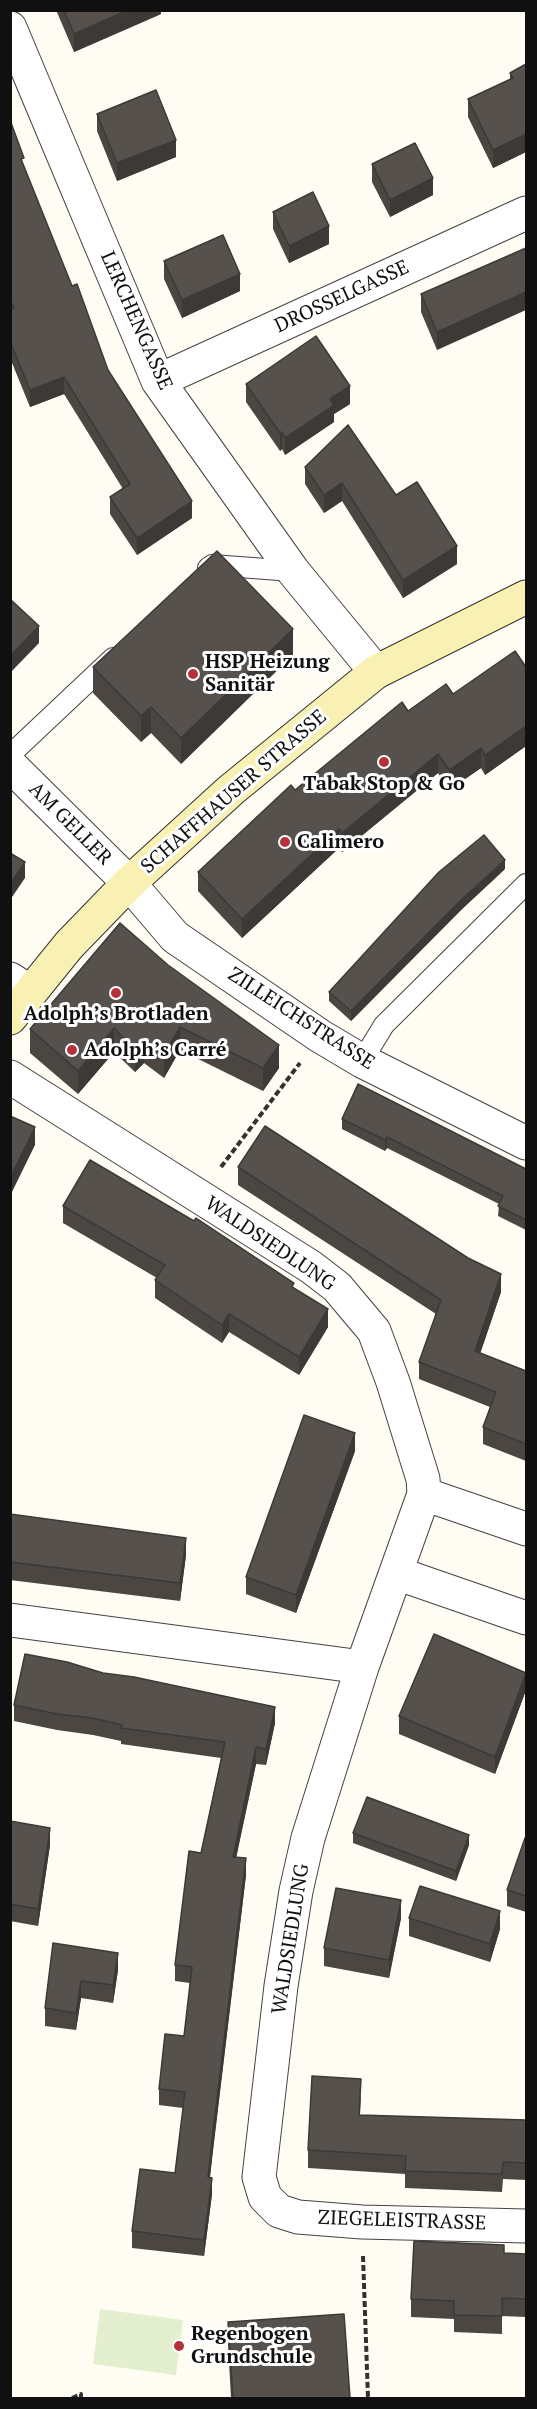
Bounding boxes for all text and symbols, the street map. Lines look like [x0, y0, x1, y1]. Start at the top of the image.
street label: LERCHENGASSE [95, 248, 177, 394]
street label: DROSSELGASSE [271, 255, 413, 339]
place label: HSP Heizung Sanitär [205, 650, 329, 697]
marker: HSP Heizung Sanitär [186, 667, 200, 681]
street label: SCHAFFHAUSER STRASSE [136, 705, 332, 879]
marker: Tabak Stop & Go [377, 755, 391, 769]
place label: Tabak Stop & Go [303, 772, 465, 796]
street label: AM GELLER [23, 777, 117, 871]
place label: Calimero [297, 830, 384, 854]
marker: Calimero [278, 835, 292, 849]
street label: ZILLEICHSTRASSE [223, 963, 379, 1075]
marker: Adolph’s Brotladen [109, 986, 123, 1000]
place label: Adolph’s Brotladen [23, 1002, 209, 1026]
place label: Adolph’s Carré [84, 1038, 227, 1062]
marker: Adolph’s Carré [65, 1043, 79, 1057]
street label: WALDSIEDLUNG [200, 1192, 340, 1296]
street label: WALDSIEDLUNG [267, 1862, 315, 2016]
street label: ZIEGELEISTRASSE [317, 2206, 487, 2236]
place label: Regenbogen Grundschule [191, 2322, 312, 2369]
marker: Regenbogen Grundschule [172, 2339, 186, 2353]

